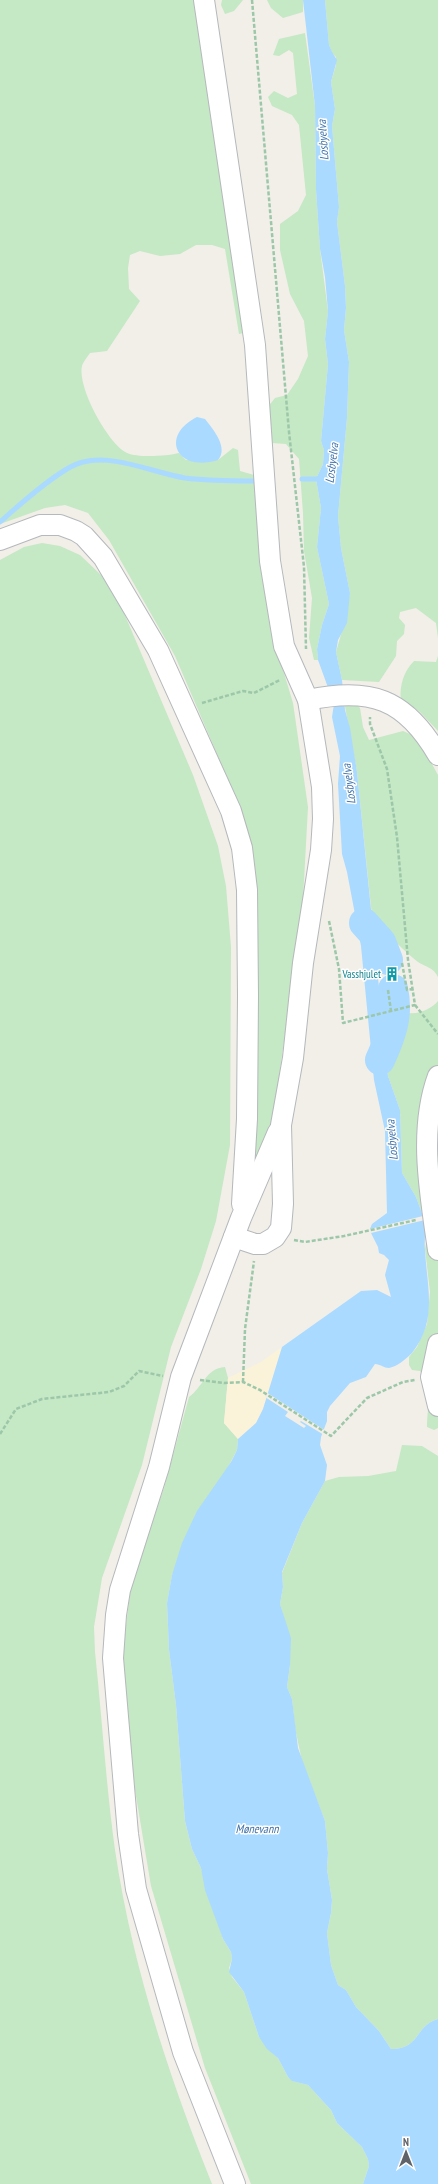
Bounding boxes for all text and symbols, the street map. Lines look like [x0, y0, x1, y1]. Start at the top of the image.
water label: Losbyelva [314, 118, 331, 161]
water label: Losbyelva [322, 441, 342, 484]
water label: Losbyelva [338, 762, 358, 805]
building icon: Vasshjulet [384, 966, 400, 982]
place label: Vasshjulet [341, 967, 381, 981]
water label: Losbyelva [382, 1118, 401, 1161]
water label: Mønevann [236, 1821, 279, 1836]
north arrow [386, 2132, 426, 2172]
text: N [403, 2135, 409, 2149]

